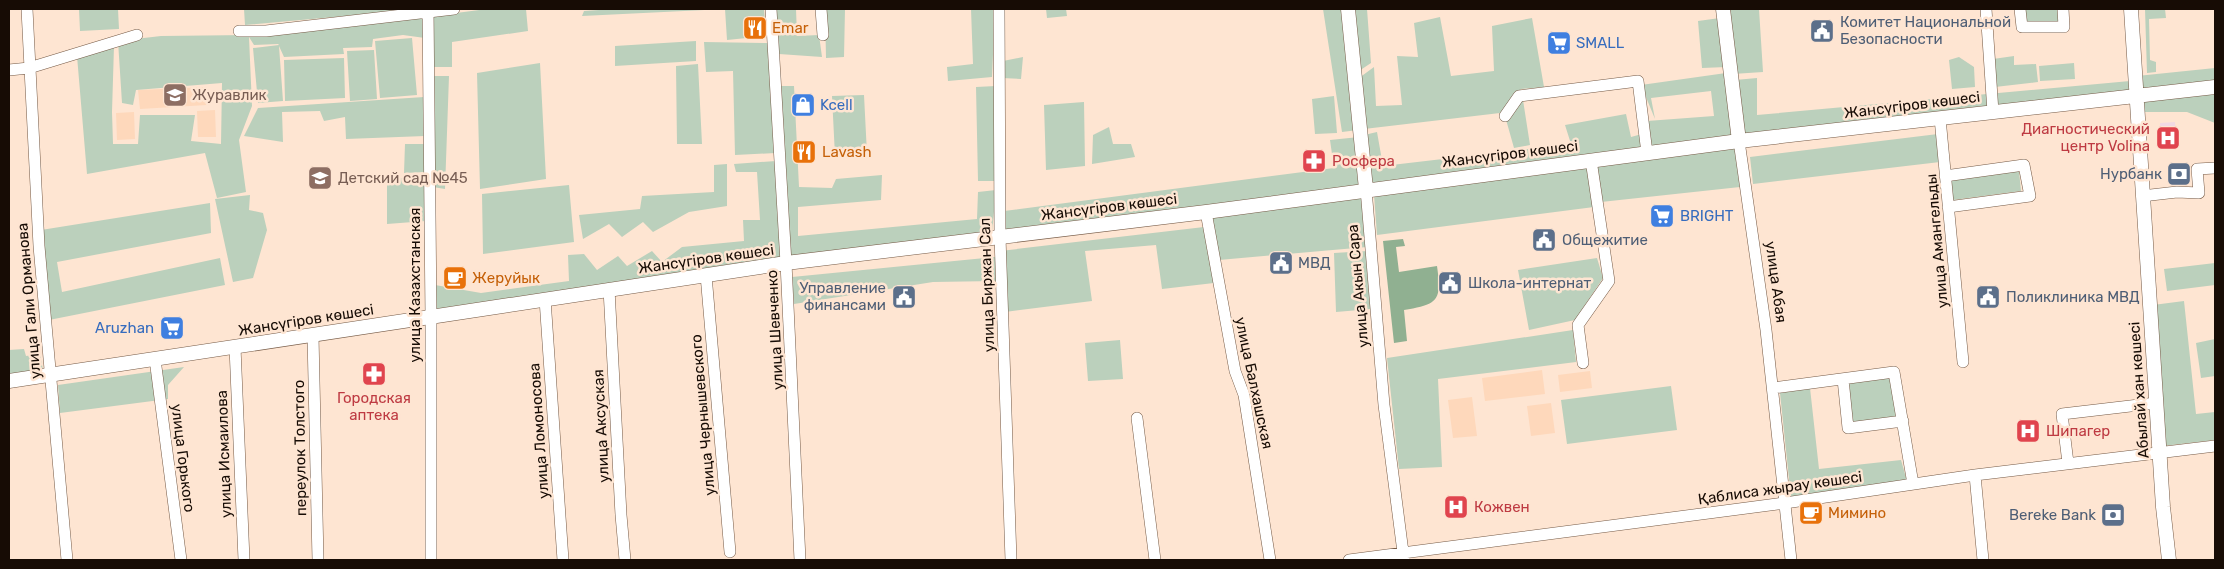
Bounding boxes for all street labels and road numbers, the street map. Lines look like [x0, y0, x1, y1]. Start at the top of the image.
street label: Жансүгіров көшесі [1843, 88, 1981, 122]
street label: Жансүгіров көшесі [1441, 137, 1579, 171]
street label: улица Амангельды [1922, 173, 1952, 309]
street label: Жансүгіров көшесі [1040, 190, 1178, 224]
street label: улица Казахстанская [406, 208, 424, 362]
street label: улица Биржан Сал [976, 217, 998, 353]
street label: улица Гали Орманова [13, 222, 45, 380]
street label: улица Акын Сара [1344, 224, 1372, 348]
street label: улица Абая [1761, 240, 1791, 324]
street label: Жансүгіров көшесі [637, 241, 775, 277]
street label: улица Шевченко [763, 270, 787, 390]
street label: Жансүгіров көшесі [237, 300, 375, 340]
street label: улица Балхашская [1231, 315, 1277, 451]
street label: Абылай хан көшесі [2125, 321, 2153, 459]
street label: улица Чернышевского [687, 334, 719, 496]
street label: улица Ломоносова [525, 362, 553, 500]
street label: улица Аксуская [589, 369, 613, 483]
street label: переулок Толстого [290, 380, 310, 516]
street label: улица Исмаилова [213, 390, 235, 518]
street label: улица Горького [167, 403, 199, 513]
street label: Қаблиса жырау көшесі [1697, 468, 1863, 508]

